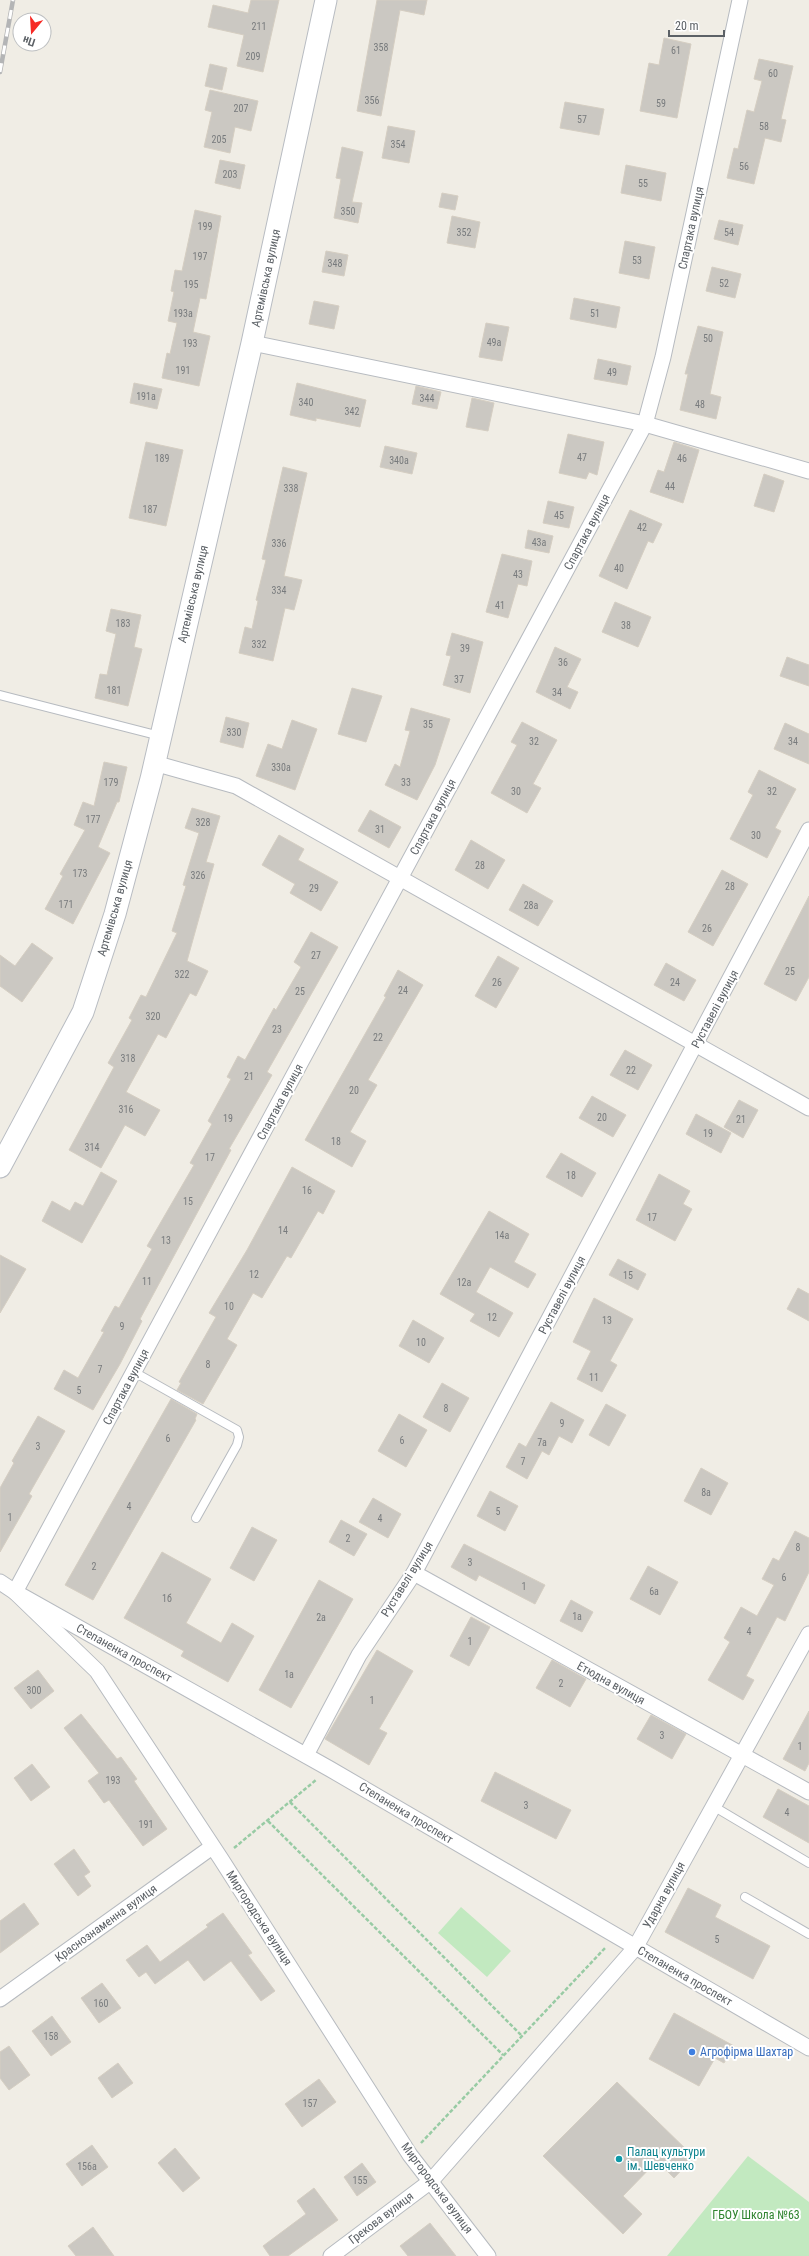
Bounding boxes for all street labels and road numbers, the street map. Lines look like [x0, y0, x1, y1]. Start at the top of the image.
street label: Спартака вулиця [675, 185, 707, 271]
street label: Артемівська вулиця [249, 228, 283, 328]
street label: Спартака вулиця [561, 492, 613, 572]
street label: Артемівська вулиця [175, 544, 211, 644]
street label: Спартака вулиця [407, 777, 459, 857]
street label: Артемівська вулиця [95, 858, 135, 958]
street label: Руставелі вулиця [689, 968, 741, 1050]
street label: Спартака вулиця [254, 1062, 306, 1142]
street label: Руставелі вулиця [536, 1254, 588, 1336]
street label: Спартака вулиця [100, 1347, 152, 1427]
street label: Руставелі вулиця [378, 1539, 436, 1619]
street label: Степаненка проспект [74, 1621, 174, 1685]
street label: Етюдна вулиця [575, 1659, 647, 1707]
street label: Степаненка проспект [356, 1779, 456, 1847]
street label: Ударна вулиця [640, 1859, 688, 1931]
street label: Миргородська вулиця [223, 1868, 295, 1968]
street label: Краснознаменна вулиця [52, 1881, 160, 1965]
street label: Степаненка проспект [635, 1943, 735, 2009]
street label: Миргородська вулиця [398, 2140, 476, 2236]
street label: Грекова вулиця [346, 2189, 416, 2247]

